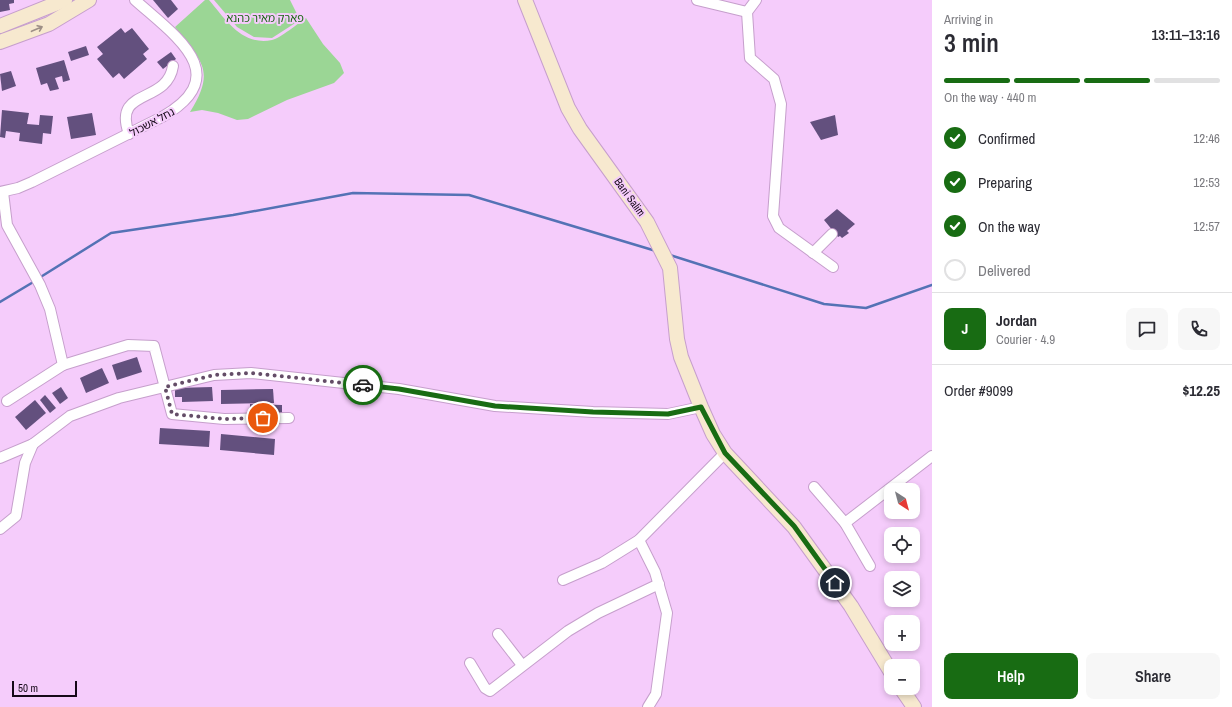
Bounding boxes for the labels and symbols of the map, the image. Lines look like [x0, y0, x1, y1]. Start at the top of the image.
park label: פארק מאיר כהנא [226, 11, 304, 25]
one-way arrow [30, 25, 42, 32]
street label: נחל אשכול [127, 104, 177, 140]
street label: Bani Salim [611, 175, 649, 219]
courier [343, 365, 383, 405]
pin [246, 401, 280, 435]
north arrow [884, 483, 920, 519]
pin [818, 566, 852, 600]
scale bar [12, 679, 77, 698]

